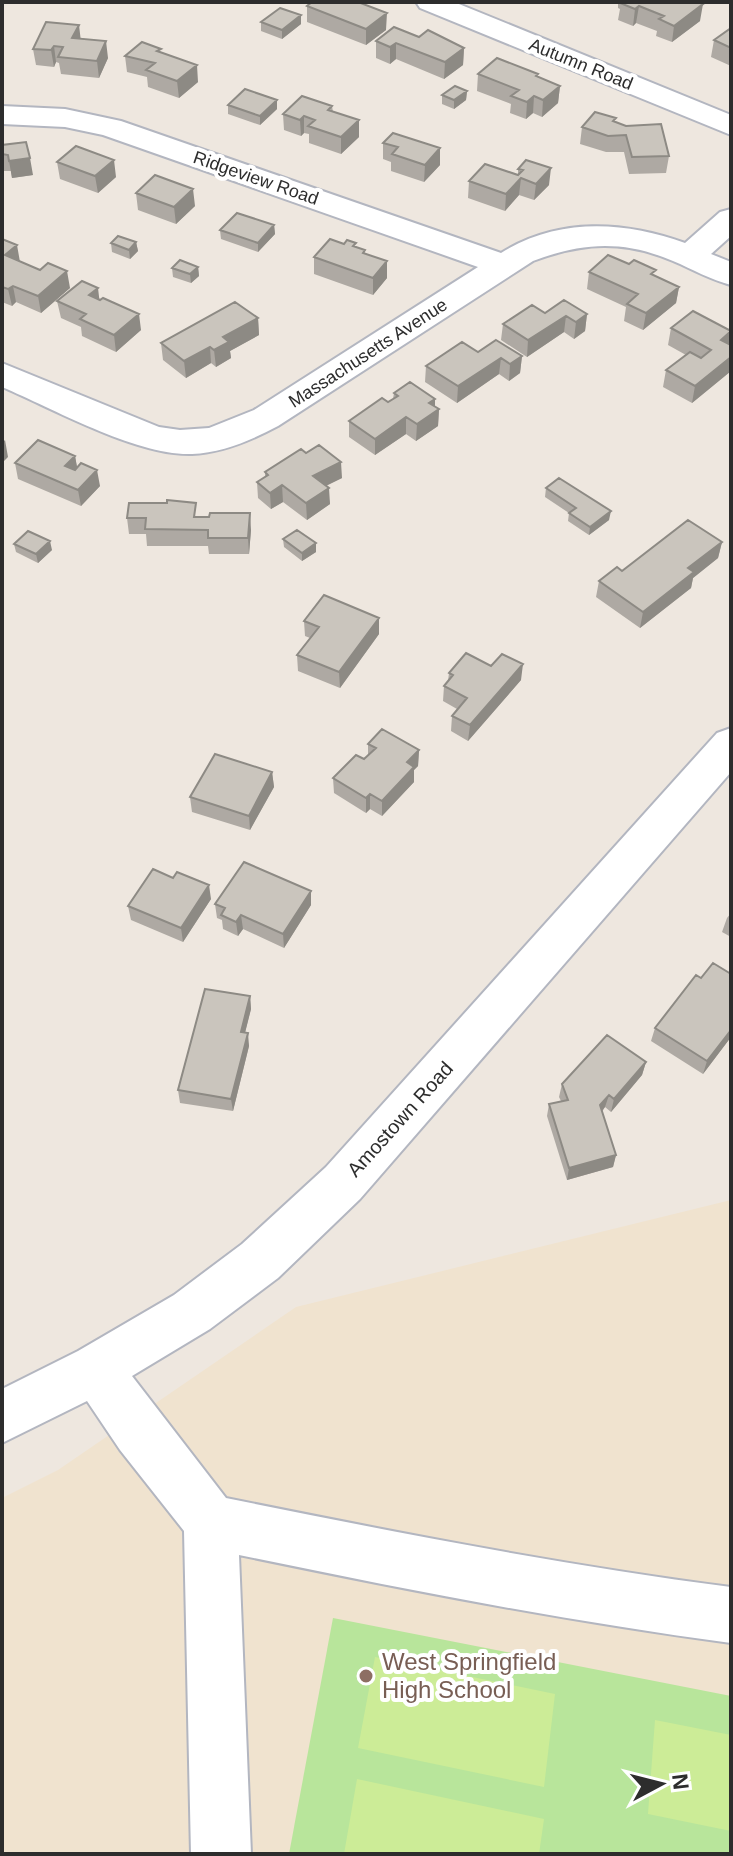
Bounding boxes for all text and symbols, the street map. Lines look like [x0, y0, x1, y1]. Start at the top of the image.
street label: Autumn Road [526, 34, 636, 94]
street label: Ridgeview Road [191, 147, 321, 209]
street label: Massachusetts Avenue [285, 294, 451, 412]
street label: Amostown Road [343, 1057, 457, 1181]
place label: West Springfield High School [382, 1648, 556, 1703]
marker: West Springfield High School [357, 1667, 375, 1685]
north arrow [621, 1744, 701, 1824]
text: N [667, 1772, 694, 1791]

